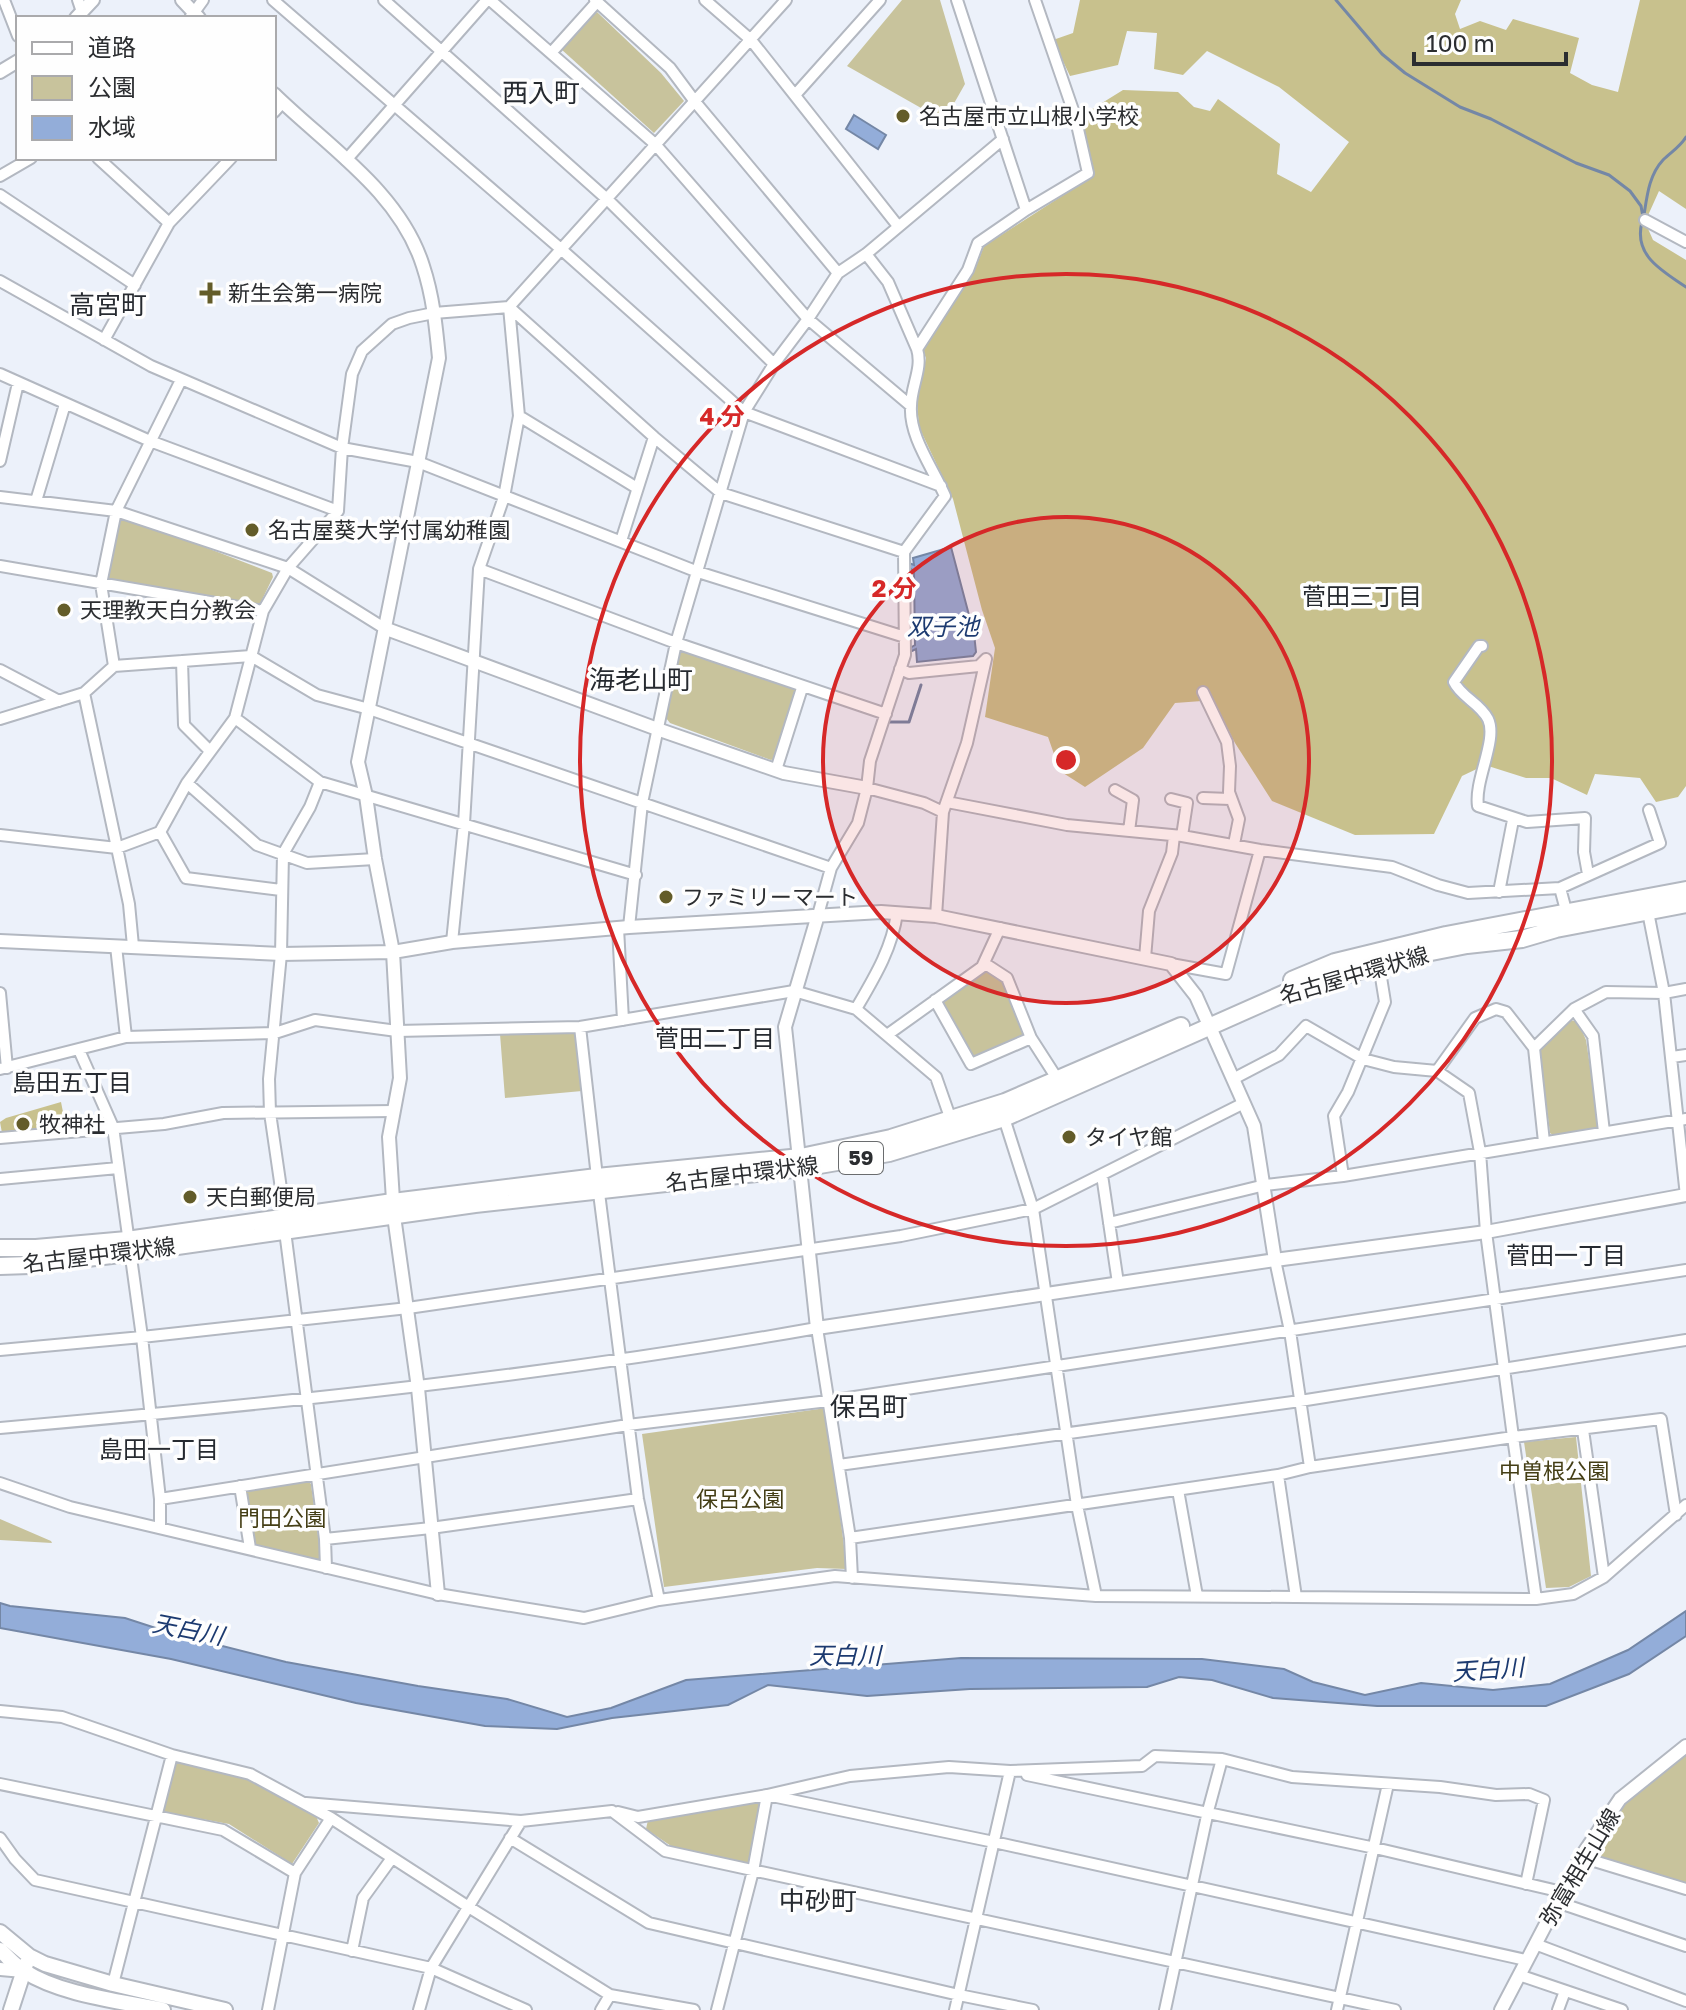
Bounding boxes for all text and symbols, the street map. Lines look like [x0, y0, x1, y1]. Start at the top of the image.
legend [16, 16, 276, 160]
scale bar [1414, 16, 1566, 66]
text: 100 m [1426, 28, 1495, 57]
text: 道路 [88, 32, 136, 61]
text: 公園 [88, 72, 136, 101]
district label: 西入町 [502, 77, 580, 108]
place label: 名古屋市立山根小学校 [919, 102, 1139, 129]
marker: 名古屋市立山根小学校 [894, 107, 912, 125]
text: 水域 [88, 112, 136, 141]
place label: 新生会第一病院 [228, 279, 382, 306]
marker: 新生会第一病院 [199, 282, 221, 304]
district label: 高宮町 [69, 289, 147, 320]
text: 4 分 [700, 401, 745, 430]
place label: 名古屋葵大学付属幼稚園 [268, 516, 510, 543]
marker: 名古屋葵大学付属幼稚園 [243, 521, 261, 539]
text: 2 分 [872, 573, 916, 602]
district label: 菅田三丁目 [1302, 581, 1422, 610]
place label: 天理教天白分教会 [80, 596, 256, 623]
marker: 天理教天白分教会 [55, 601, 73, 619]
water label: 双子池 [907, 611, 981, 640]
district label: 海老山町 [589, 664, 693, 695]
centre of rings [1052, 746, 1080, 774]
place label: ファミリーマート [682, 883, 858, 910]
marker: ファミリーマート [657, 888, 675, 906]
street label: 名古屋中環状線 [1276, 940, 1432, 1009]
district label: 菅田二丁目 [655, 1023, 775, 1052]
district label: 島田五丁目 [12, 1067, 132, 1096]
place label: 牧神社 [39, 1110, 105, 1137]
marker: 牧神社 [14, 1115, 32, 1133]
place label: タイヤ館 [1085, 1123, 1172, 1150]
marker: タイヤ館 [1060, 1128, 1078, 1146]
road number: 59 [839, 1142, 883, 1174]
street label: 名古屋中環状線 [664, 1151, 820, 1196]
place label: 天白郵便局 [206, 1183, 316, 1210]
marker: 天白郵便局 [181, 1188, 199, 1206]
street label: 名古屋中環状線 [21, 1232, 177, 1277]
district label: 菅田一丁目 [1506, 1240, 1626, 1269]
district label: 保呂町 [830, 1391, 908, 1422]
district label: 島田一丁目 [99, 1434, 219, 1463]
park label: 中曽根公園 [1499, 1457, 1609, 1484]
park label: 保呂公園 [696, 1485, 784, 1512]
park label: 門田公園 [238, 1504, 326, 1531]
water label: 天白川 [150, 1607, 229, 1650]
water label: 天白川 [809, 1640, 884, 1669]
water label: 天白川 [1451, 1651, 1528, 1685]
street label: 弥富相生山線 [1534, 1803, 1625, 1930]
district label: 中砂町 [779, 1885, 857, 1916]

